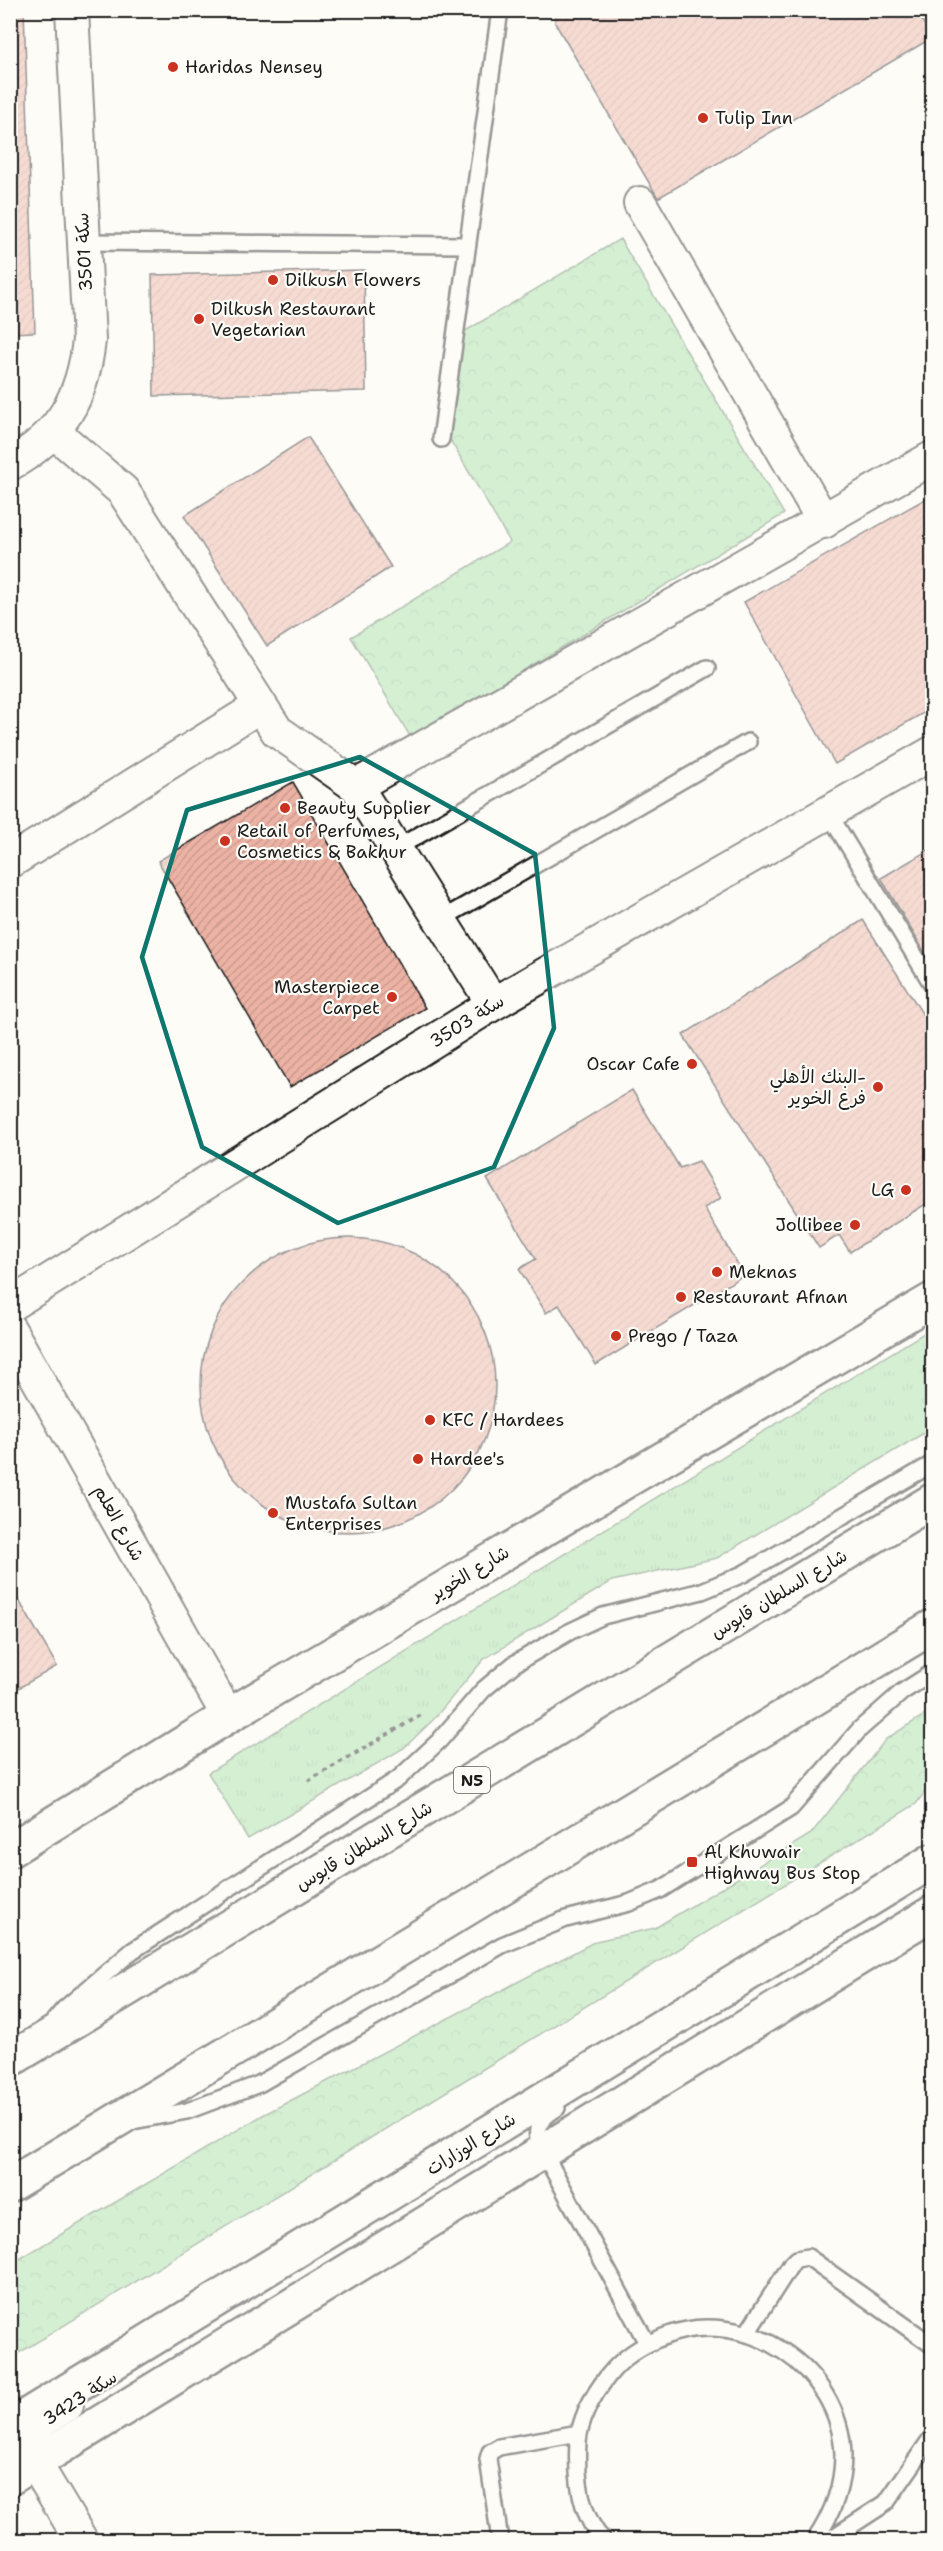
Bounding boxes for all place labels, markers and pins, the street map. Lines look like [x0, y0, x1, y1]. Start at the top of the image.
place label: Haridas Nensey [185, 55, 323, 79]
marker: Haridas Nensey [166, 60, 180, 74]
place label: Tulip Inn [715, 106, 793, 130]
marker: Tulip Inn [696, 111, 710, 125]
place label: Dilkush Flowers [285, 268, 421, 292]
marker: Dilkush Flowers [266, 273, 280, 287]
place label: Dilkush Restaurant Vegetarian [211, 297, 376, 342]
marker: Dilkush Restaurant Vegetarian [192, 312, 206, 326]
place label: Beauty Supplier [297, 796, 431, 820]
marker: Beauty Supplier [278, 801, 292, 815]
place label: Retail of Perfumes, Cosmetics & Bakhur [237, 819, 407, 864]
marker: Retail of Perfumes, Cosmetics & Bakhur [218, 834, 232, 848]
place label: Masterpiece Carpet [274, 975, 380, 1020]
marker: Masterpiece Carpet [385, 990, 399, 1004]
place label: Oscar Cafe [586, 1052, 680, 1076]
marker: Oscar Cafe [685, 1057, 699, 1071]
place label: البنك الأهلي- فرع الخوير [770, 1065, 866, 1110]
marker: البنك الأهلي- فرع الخوير [871, 1080, 885, 1094]
place label: LG [871, 1178, 894, 1202]
marker: LG [899, 1183, 913, 1197]
place label: Jollibee [775, 1213, 843, 1237]
marker: Jollibee [848, 1218, 862, 1232]
place label: Meknas [729, 1260, 797, 1284]
marker: Meknas [710, 1265, 724, 1279]
place label: Restaurant Afnan [693, 1285, 848, 1309]
marker: Restaurant Afnan [674, 1290, 688, 1304]
place label: Prego / Taza [628, 1324, 738, 1348]
marker: Prego / Taza [609, 1329, 623, 1343]
place label: KFC / Hardees [442, 1408, 564, 1432]
marker: KFC / Hardees [423, 1413, 437, 1427]
place label: Hardee's [430, 1447, 505, 1471]
marker: Hardee's [411, 1452, 425, 1466]
place label: Mustafa Sultan Enterprises [285, 1491, 417, 1536]
marker: Mustafa Sultan Enterprises [266, 1506, 280, 1520]
place label: Al Khuwair Highway Bus Stop [704, 1840, 860, 1885]
marker: Al Khuwair Highway Bus Stop [685, 1855, 699, 1869]

